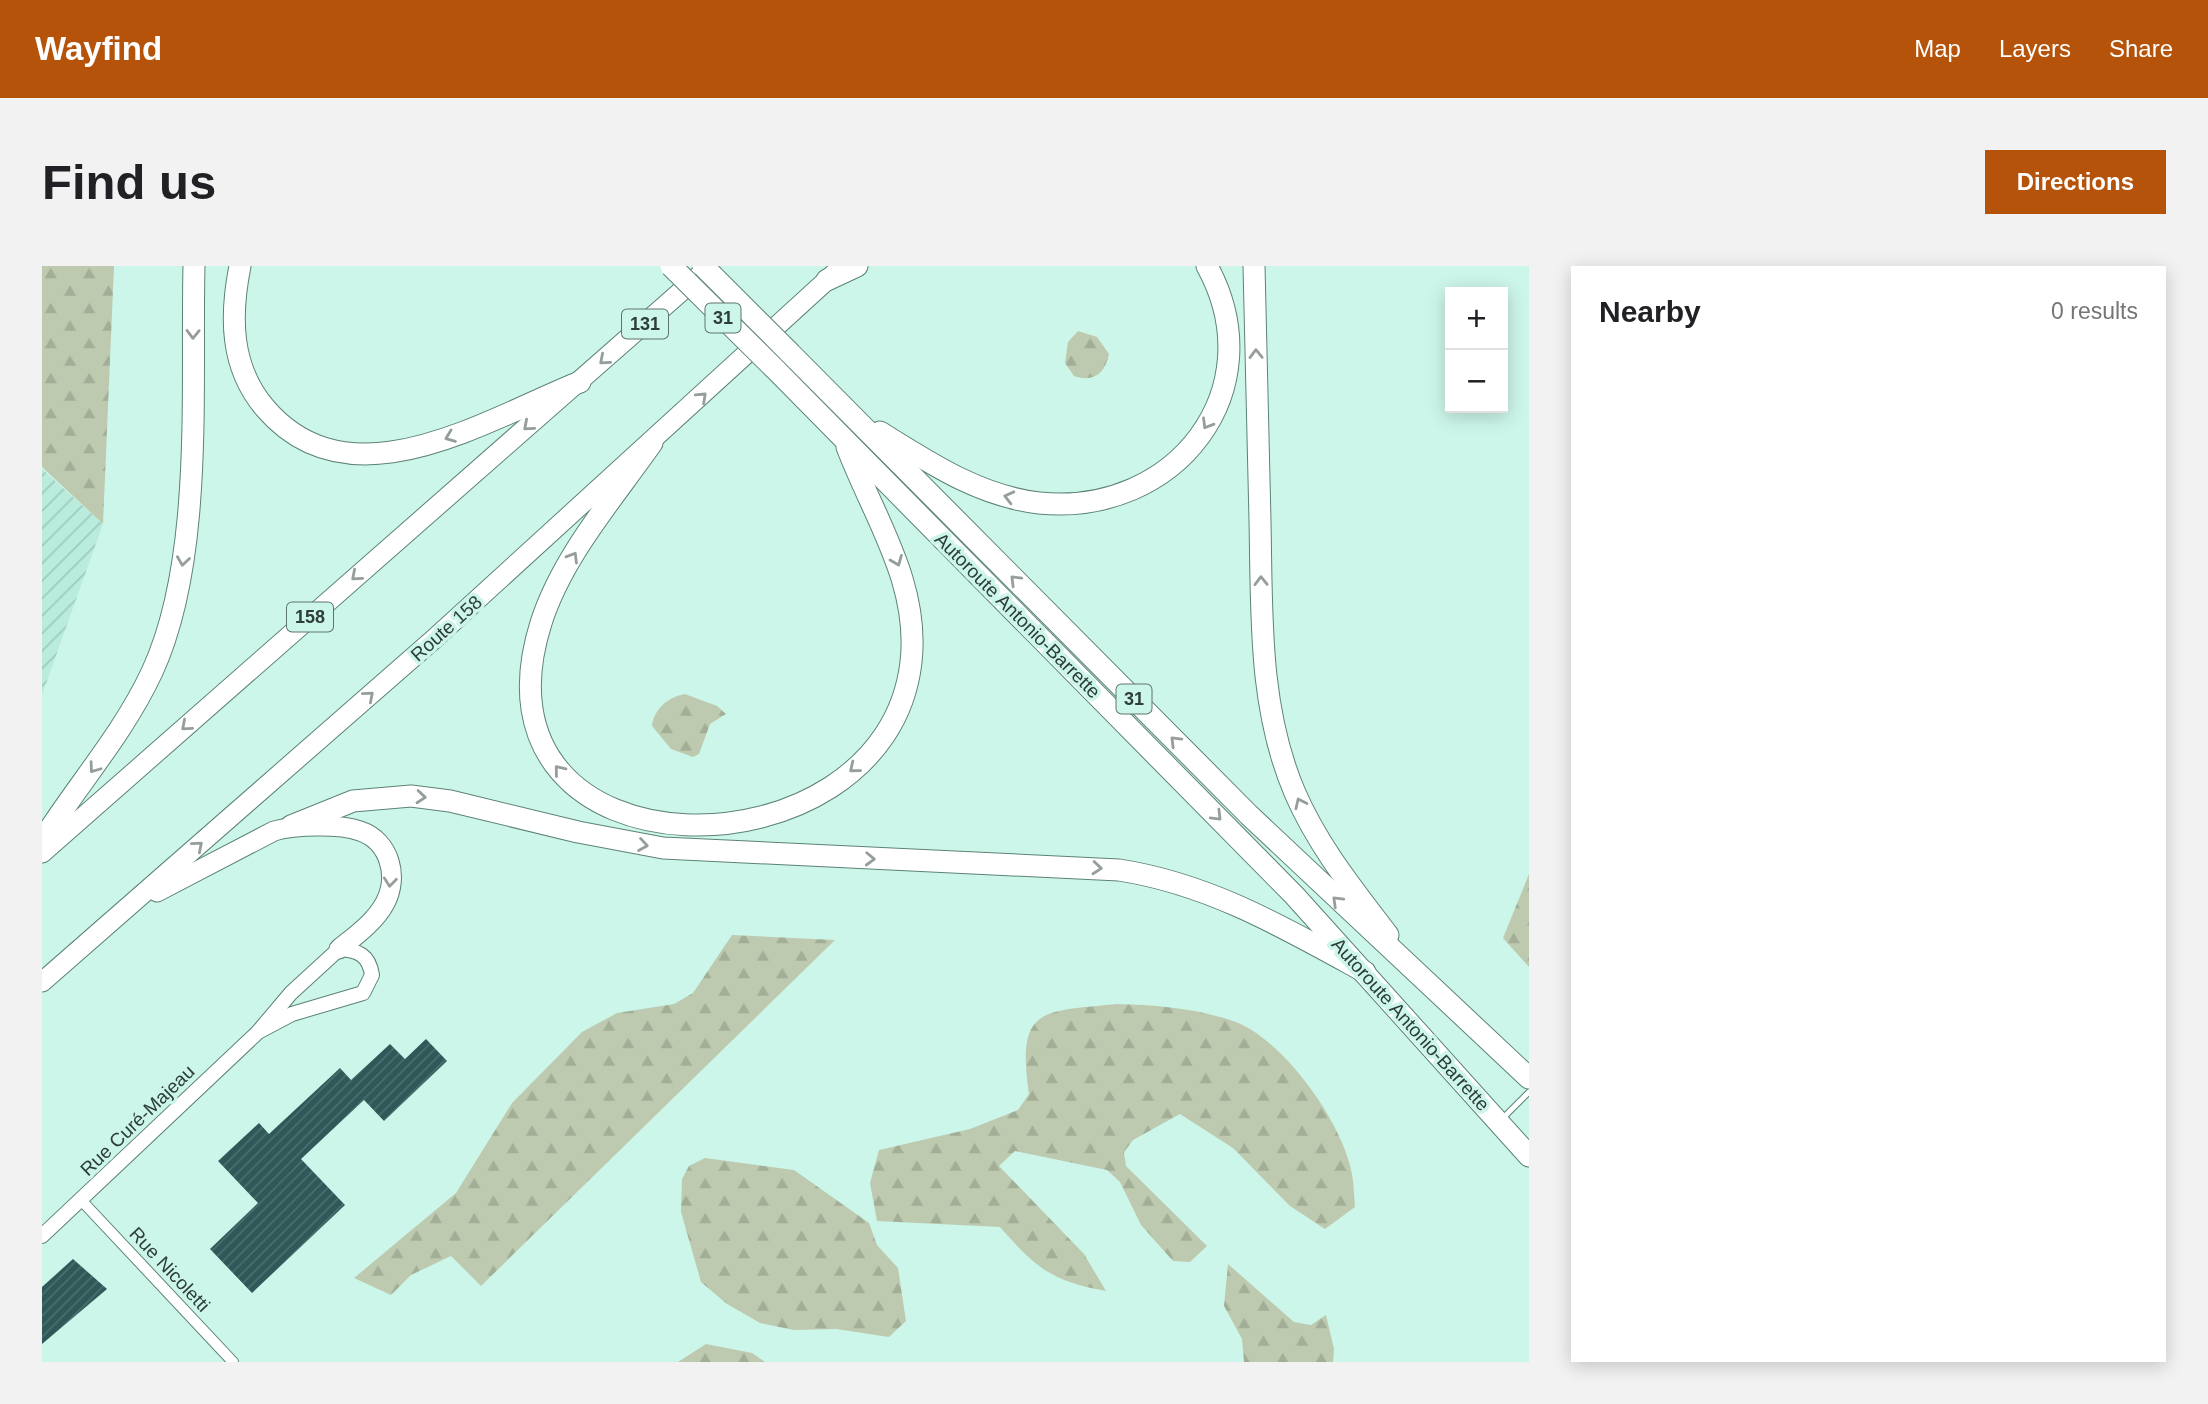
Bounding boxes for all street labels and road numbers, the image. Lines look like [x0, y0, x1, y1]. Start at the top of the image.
road number: 31 [706, 304, 740, 332]
road number: 131 [622, 310, 668, 338]
street label: Autoroute Antonio-Barrette [931, 528, 1105, 702]
street label: Route 158 [407, 591, 486, 666]
road number: 158 [287, 603, 333, 632]
road number: 31 [1116, 684, 1152, 713]
street label: Autoroute Antonio-Barrette [1328, 934, 1494, 1115]
street label: Rue Curé-Majeau [76, 1061, 199, 1180]
street label: Rue Nicoletti [125, 1223, 214, 1316]

